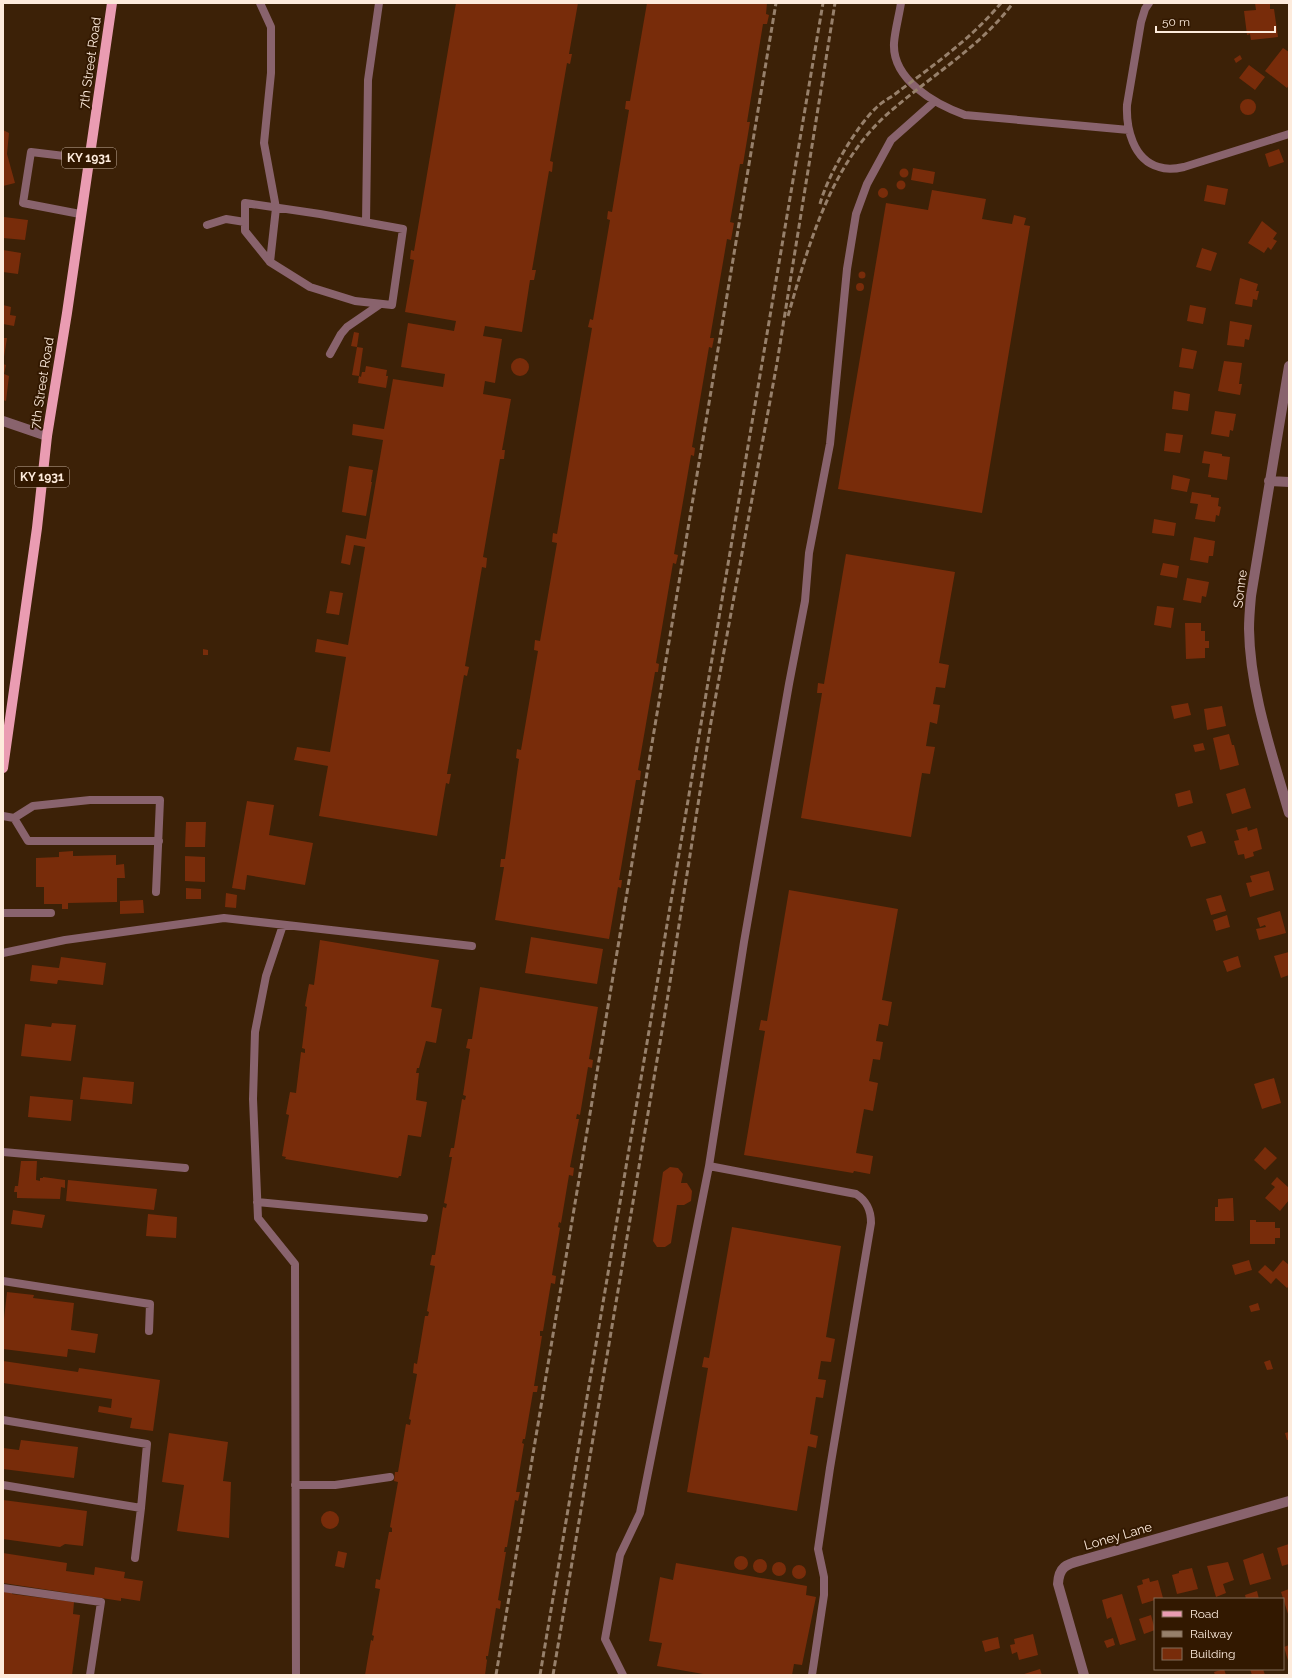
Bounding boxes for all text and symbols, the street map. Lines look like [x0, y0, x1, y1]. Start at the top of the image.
scale bar [1156, 8, 1275, 34]
text: 50 m [1162, 15, 1190, 29]
street label: 7th Street Road [76, 16, 104, 110]
road number: KY 1931 [62, 148, 116, 168]
street label: 7th Street Road [27, 336, 57, 430]
road number: KY 1931 [15, 467, 69, 487]
street label: Sonne [1230, 569, 1250, 609]
street label: Loney Lane [1082, 1519, 1154, 1553]
legend [1154, 1598, 1284, 1670]
text: Road [1190, 1607, 1219, 1621]
text: Railway [1190, 1627, 1233, 1641]
text: Building [1190, 1647, 1236, 1661]

